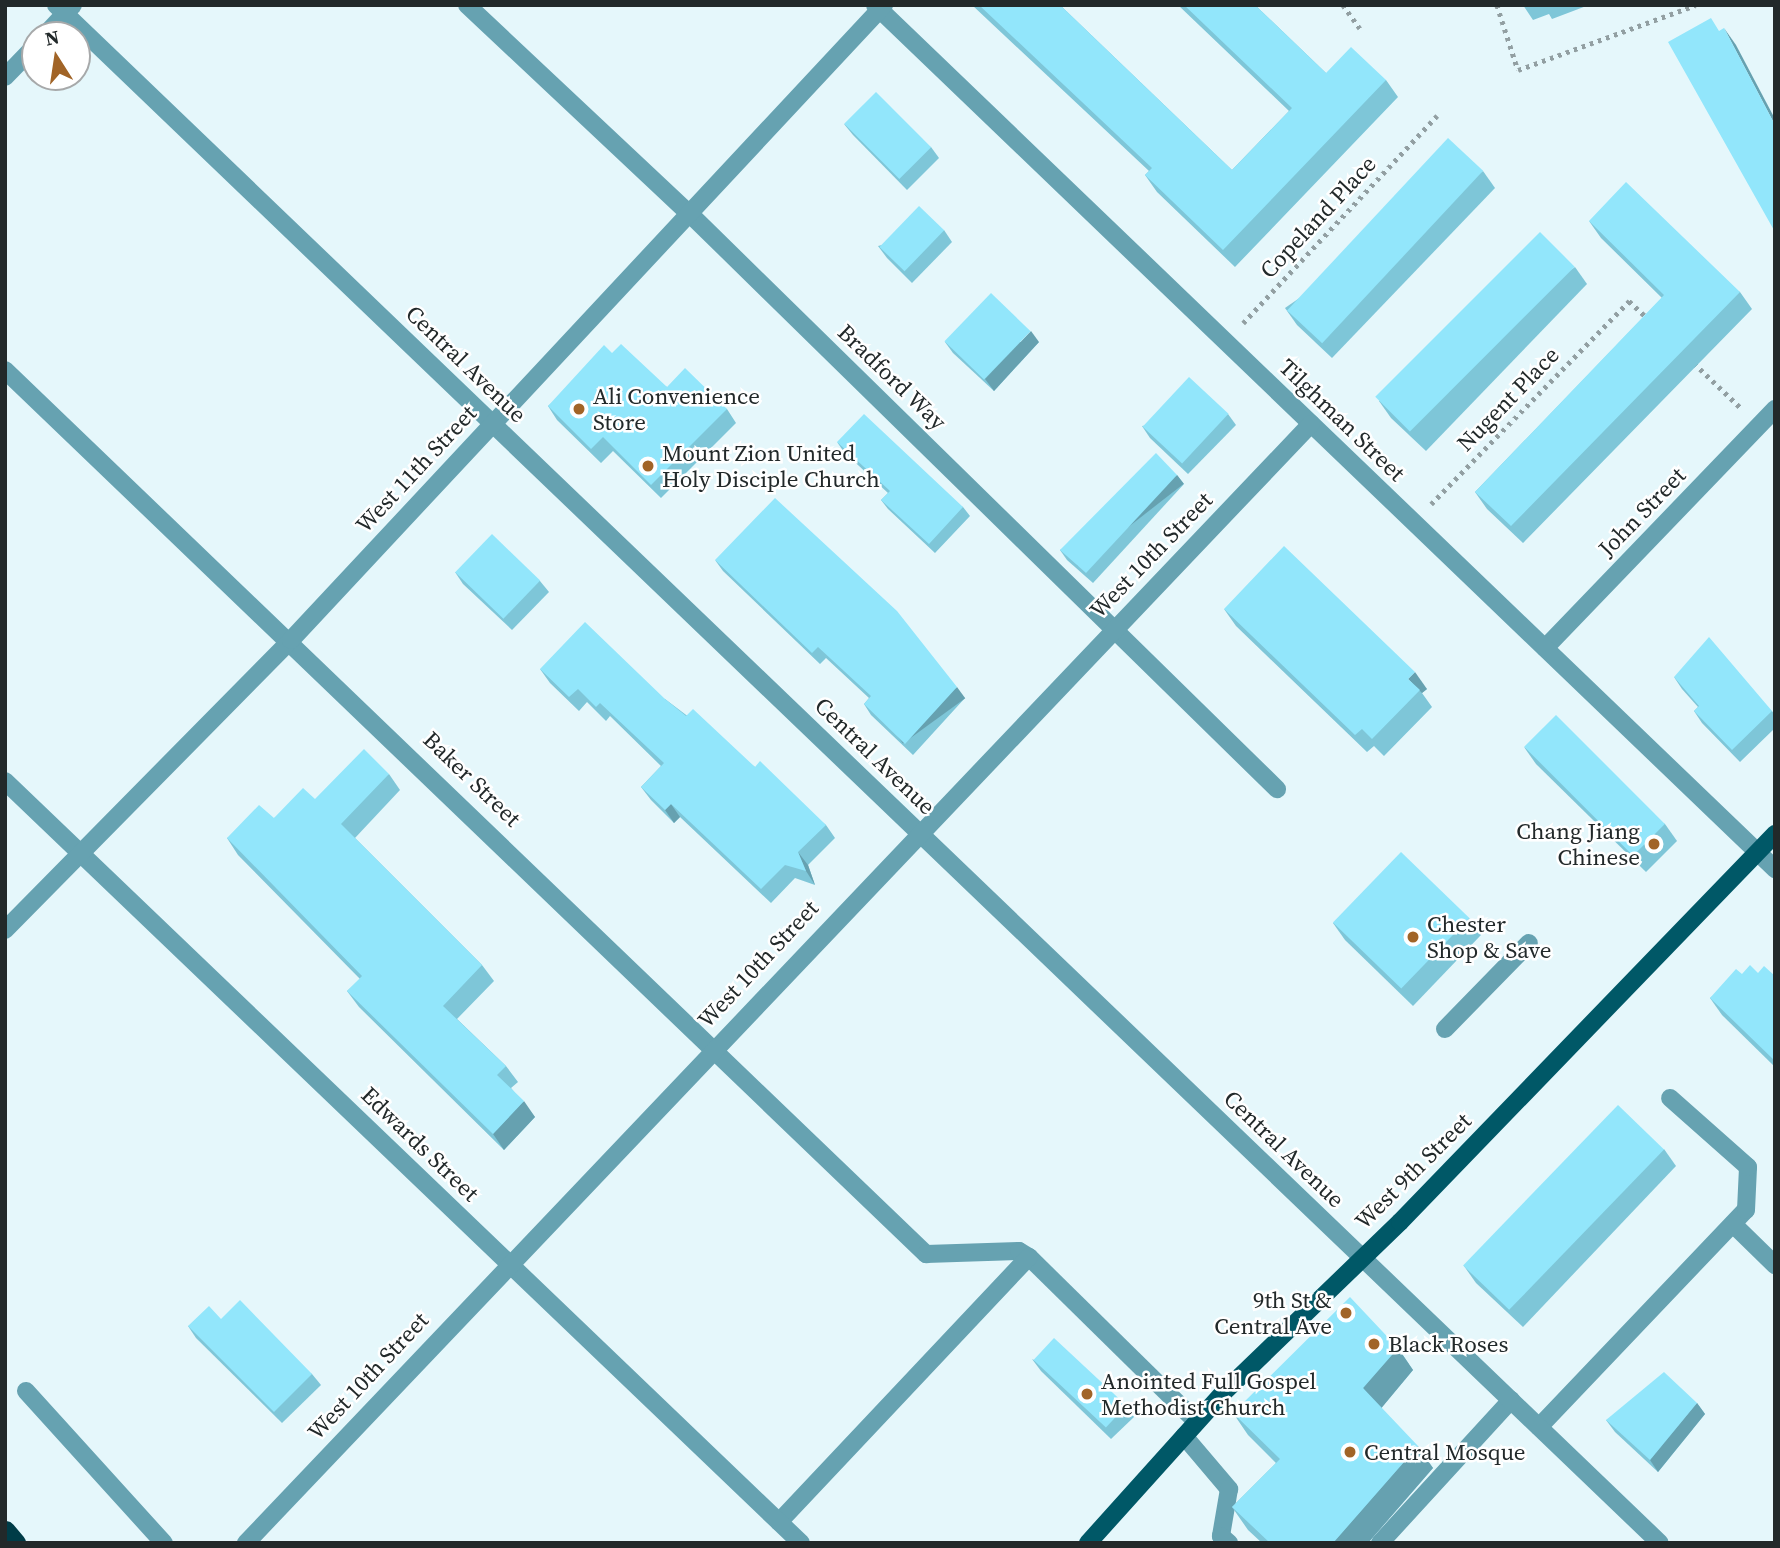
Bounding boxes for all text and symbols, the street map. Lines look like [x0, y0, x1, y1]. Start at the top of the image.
north arrow [21, 21, 91, 91]
text: N [43, 23, 62, 52]
street label: Copeland Place [1254, 150, 1382, 284]
street label: Central Avenue [400, 300, 532, 428]
street label: Bradford Way [832, 318, 952, 436]
street label: Nugent Place [1451, 341, 1565, 457]
street label: Tilghman Street [1273, 353, 1411, 487]
place label: Ali Convenience Store [593, 382, 760, 436]
street label: West 11th Street [350, 400, 482, 538]
marker: Ali Convenience Store [571, 401, 587, 417]
place label: Mount Zion United Holy Disciple Church [662, 439, 880, 493]
marker: Mount Zion United Holy Disciple Church [640, 458, 656, 474]
street label: John Street [1593, 462, 1691, 562]
street label: West 10th Street [1084, 486, 1218, 624]
street label: Central Avenue [809, 692, 941, 820]
street label: Baker Street [418, 726, 526, 832]
place label: Chang Jiang Chinese [1516, 817, 1640, 871]
marker: Chang Jiang Chinese [1646, 836, 1662, 852]
street label: West 10th Street [692, 895, 824, 1033]
place label: Chester Shop & Save [1427, 910, 1551, 964]
marker: Chester Shop & Save [1405, 929, 1421, 945]
street label: Edwards Street [355, 1081, 485, 1207]
street label: Central Avenue [1218, 1085, 1350, 1213]
street label: West 9th Street [1349, 1107, 1477, 1235]
place label: 9th St & Central Ave [1214, 1286, 1332, 1340]
marker: 9th St & Central Ave [1338, 1305, 1354, 1321]
street label: West 10th Street [302, 1307, 434, 1445]
place label: Black Roses [1388, 1330, 1509, 1358]
marker: Black Roses [1366, 1336, 1382, 1352]
place label: Anointed Full Gospel Methodist Church [1101, 1367, 1316, 1421]
marker: Anointed Full Gospel Methodist Church [1079, 1386, 1095, 1402]
place label: Central Mosque [1364, 1438, 1526, 1466]
marker: Central Mosque [1342, 1444, 1358, 1460]

